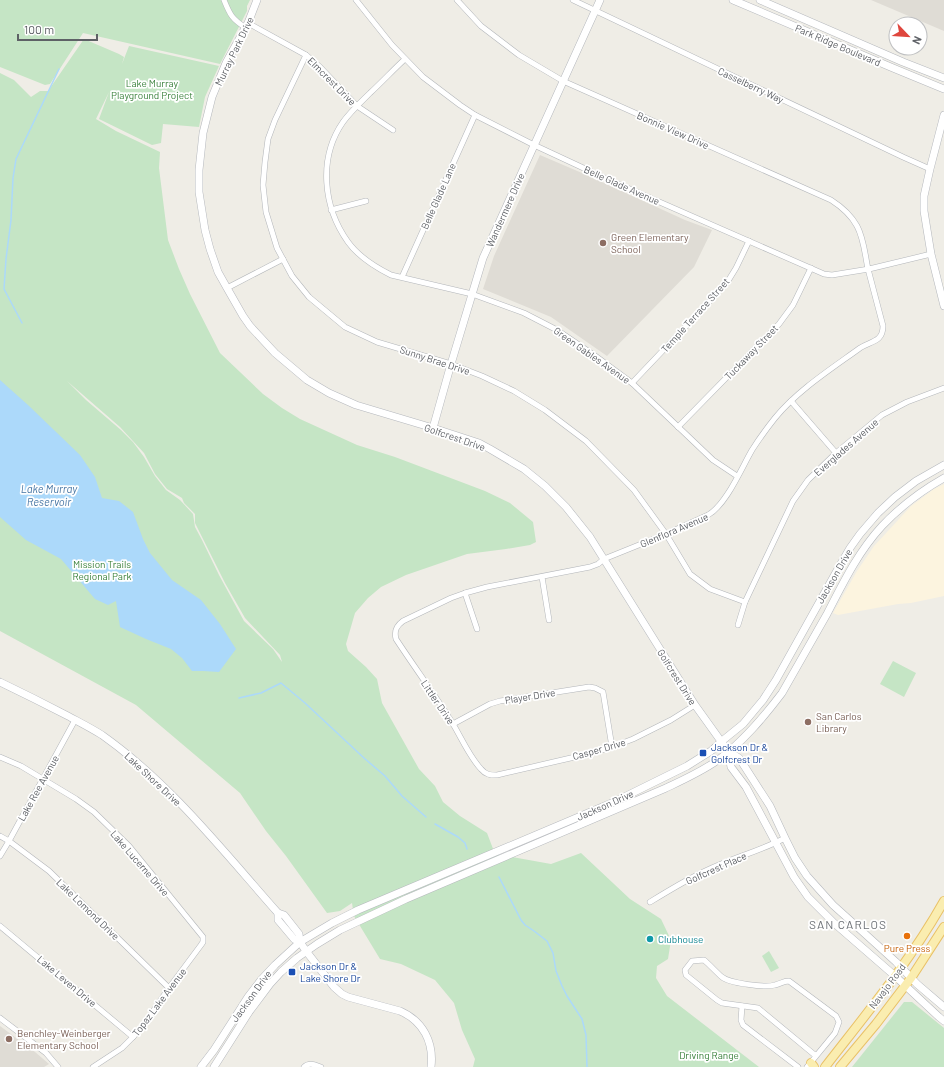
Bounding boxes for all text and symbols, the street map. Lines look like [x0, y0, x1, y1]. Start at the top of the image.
street label: Murray Park Drive [212, 14, 256, 88]
scale bar [18, 16, 97, 42]
north arrow [888, 16, 928, 56]
text: 100 m [24, 22, 54, 36]
street label: Park Ridge Boulevard [793, 22, 883, 68]
text: N [910, 34, 925, 47]
street label: Elmcrest Drive [305, 54, 359, 108]
street label: Casselberry Way [716, 65, 786, 106]
park label: Lake Murray Playground Project [111, 77, 193, 101]
street label: Bonnie View Drive [635, 109, 711, 151]
street label: Belle Glade Lane [418, 161, 458, 231]
street label: Belle Glade Avenue [582, 163, 662, 207]
street label: Wandermere Drive [483, 171, 527, 249]
place label: Green Elementary School [611, 231, 689, 255]
marker: Green Elementary School [598, 238, 608, 248]
street label: Temple Terrace Street [658, 275, 732, 355]
street label: Tuckaway Street [722, 322, 781, 382]
street label: Green Gables Avenue [551, 324, 633, 386]
street label: Sunny Brae Drive [398, 343, 472, 377]
street label: Everglades Avenue [811, 416, 881, 478]
street label: Golfcrest Drive [423, 421, 487, 453]
water label: Lake Murray Reservoir [21, 482, 78, 508]
street label: Glenflora Avenue [638, 510, 710, 550]
street label: Jackson Drive [814, 547, 854, 605]
park label: Mission Trails Regional Park [72, 558, 132, 582]
street label: Golfcrest Drive [655, 647, 699, 707]
street label: Littler Drive [419, 677, 457, 727]
street label: Player Drive [504, 686, 556, 706]
place label: San Carlos Library [816, 710, 862, 734]
marker: San Carlos Library [803, 717, 813, 727]
street label: Casper Drive [571, 736, 627, 762]
place label: Jackson Dr & Golfcrest Dr [711, 741, 768, 765]
marker: Jackson Dr & Golfcrest Dr [698, 748, 708, 758]
street label: Lake Shore Drive [122, 750, 184, 808]
street label: Lake Ree Avenue [15, 753, 61, 823]
street label: Jackson Drive [575, 787, 635, 823]
street label: Lake Lucerne Drive [108, 828, 172, 898]
street label: Golfcrest Place [684, 849, 748, 887]
street label: Lake Lomond Drive [54, 876, 122, 942]
district label: SAN CARLOS [809, 917, 887, 931]
marker: Pure Press [902, 931, 912, 941]
place label: Clubhouse [658, 933, 703, 945]
marker: Clubhouse [645, 934, 655, 944]
place label: Pure Press [884, 942, 930, 954]
street label: Lake Leven Drive [35, 953, 99, 1009]
place label: Jackson Dr & Lake Shore Dr [300, 960, 361, 984]
street label: Navajo Road [866, 961, 908, 1011]
street label: Topaz Lake Avenue [129, 966, 189, 1038]
marker: Jackson Dr & Lake Shore Dr [287, 967, 297, 977]
street label: Jackson Drive [228, 968, 274, 1024]
place label: Benchley-Weinberger Elementary School [17, 1027, 111, 1051]
marker: Benchley-Weinberger Elementary School [4, 1034, 14, 1044]
park label: Driving Range [679, 1049, 739, 1061]

